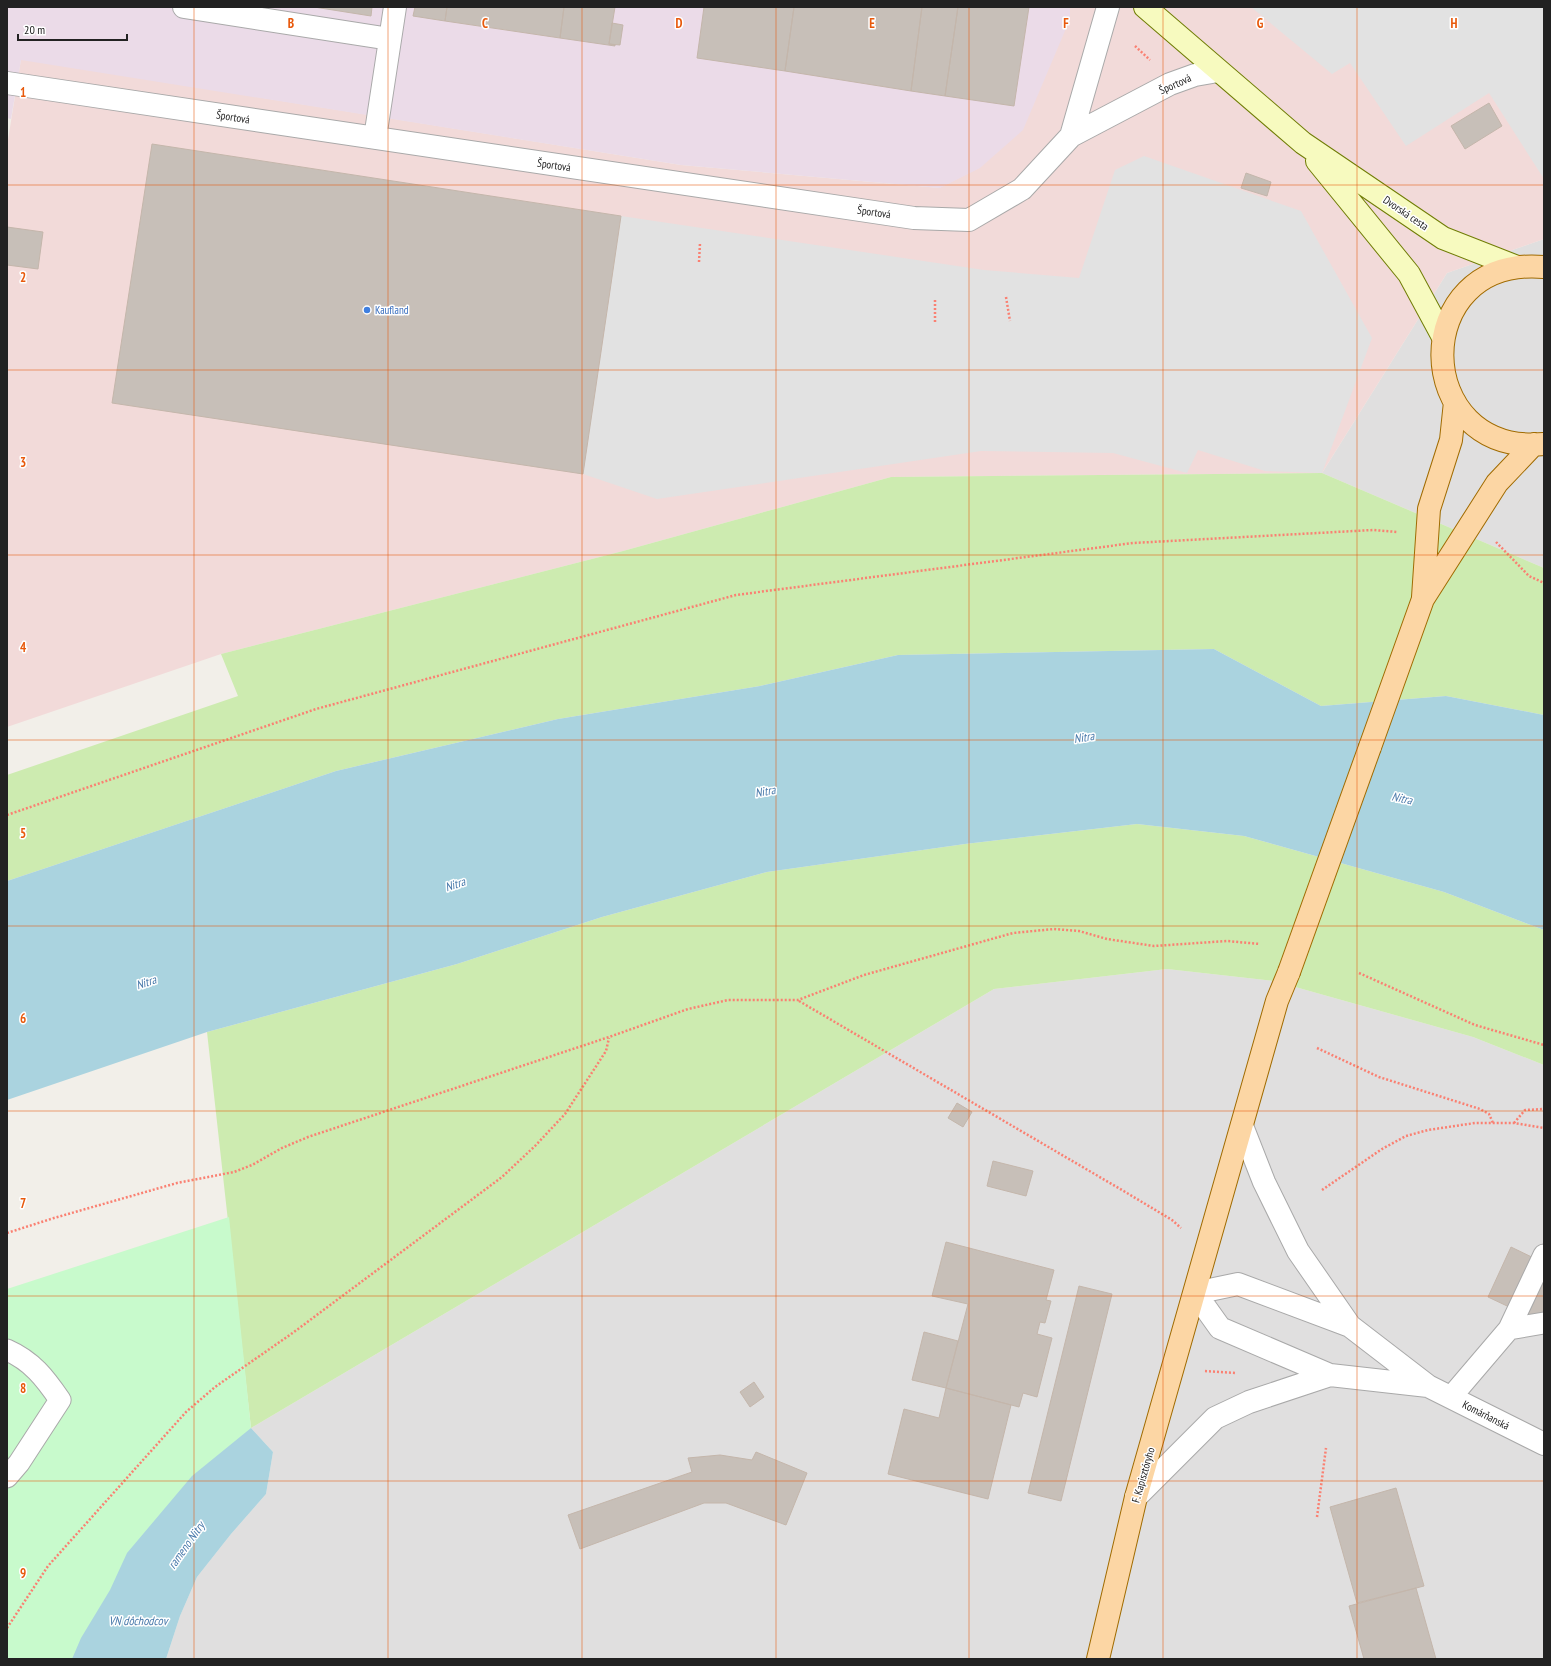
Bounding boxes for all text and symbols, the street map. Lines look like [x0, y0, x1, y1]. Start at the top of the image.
text: B [288, 15, 294, 32]
text: C [482, 15, 488, 32]
text: D [676, 15, 683, 32]
text: E [869, 15, 875, 32]
text: F [1063, 15, 1069, 32]
text: G [1257, 15, 1264, 32]
text: H [1451, 15, 1458, 32]
scale bar [18, 16, 127, 42]
text: 20 m [24, 22, 45, 37]
street label: Športová [1157, 71, 1193, 97]
text: 1 [20, 84, 26, 101]
street label: Športová [215, 107, 251, 127]
street label: Športová [536, 156, 572, 174]
street label: Dvorská cesta [1381, 193, 1431, 233]
street label: Športová [856, 203, 892, 221]
text: 2 [20, 269, 26, 286]
place label: Kaufland [375, 303, 409, 317]
marker: Kaufland [362, 305, 372, 315]
text: 3 [20, 454, 26, 471]
text: 4 [20, 639, 27, 656]
water label: Nitra [1073, 728, 1096, 746]
water label: Nitra [754, 782, 778, 800]
water label: Nitra [1390, 789, 1415, 808]
text: 5 [20, 825, 26, 842]
water label: Nitra [443, 873, 468, 894]
water label: Nitra [134, 971, 159, 992]
text: 6 [20, 1010, 26, 1027]
text: 7 [20, 1195, 26, 1212]
text: 8 [20, 1380, 26, 1397]
street label: Komárňanská [1460, 1397, 1512, 1433]
street label: F. Kapisztóryho [1128, 1445, 1158, 1504]
water label: rameno Nitry [164, 1517, 208, 1571]
text: 9 [20, 1565, 26, 1582]
water label: VN dôchodcov [109, 1613, 170, 1628]

